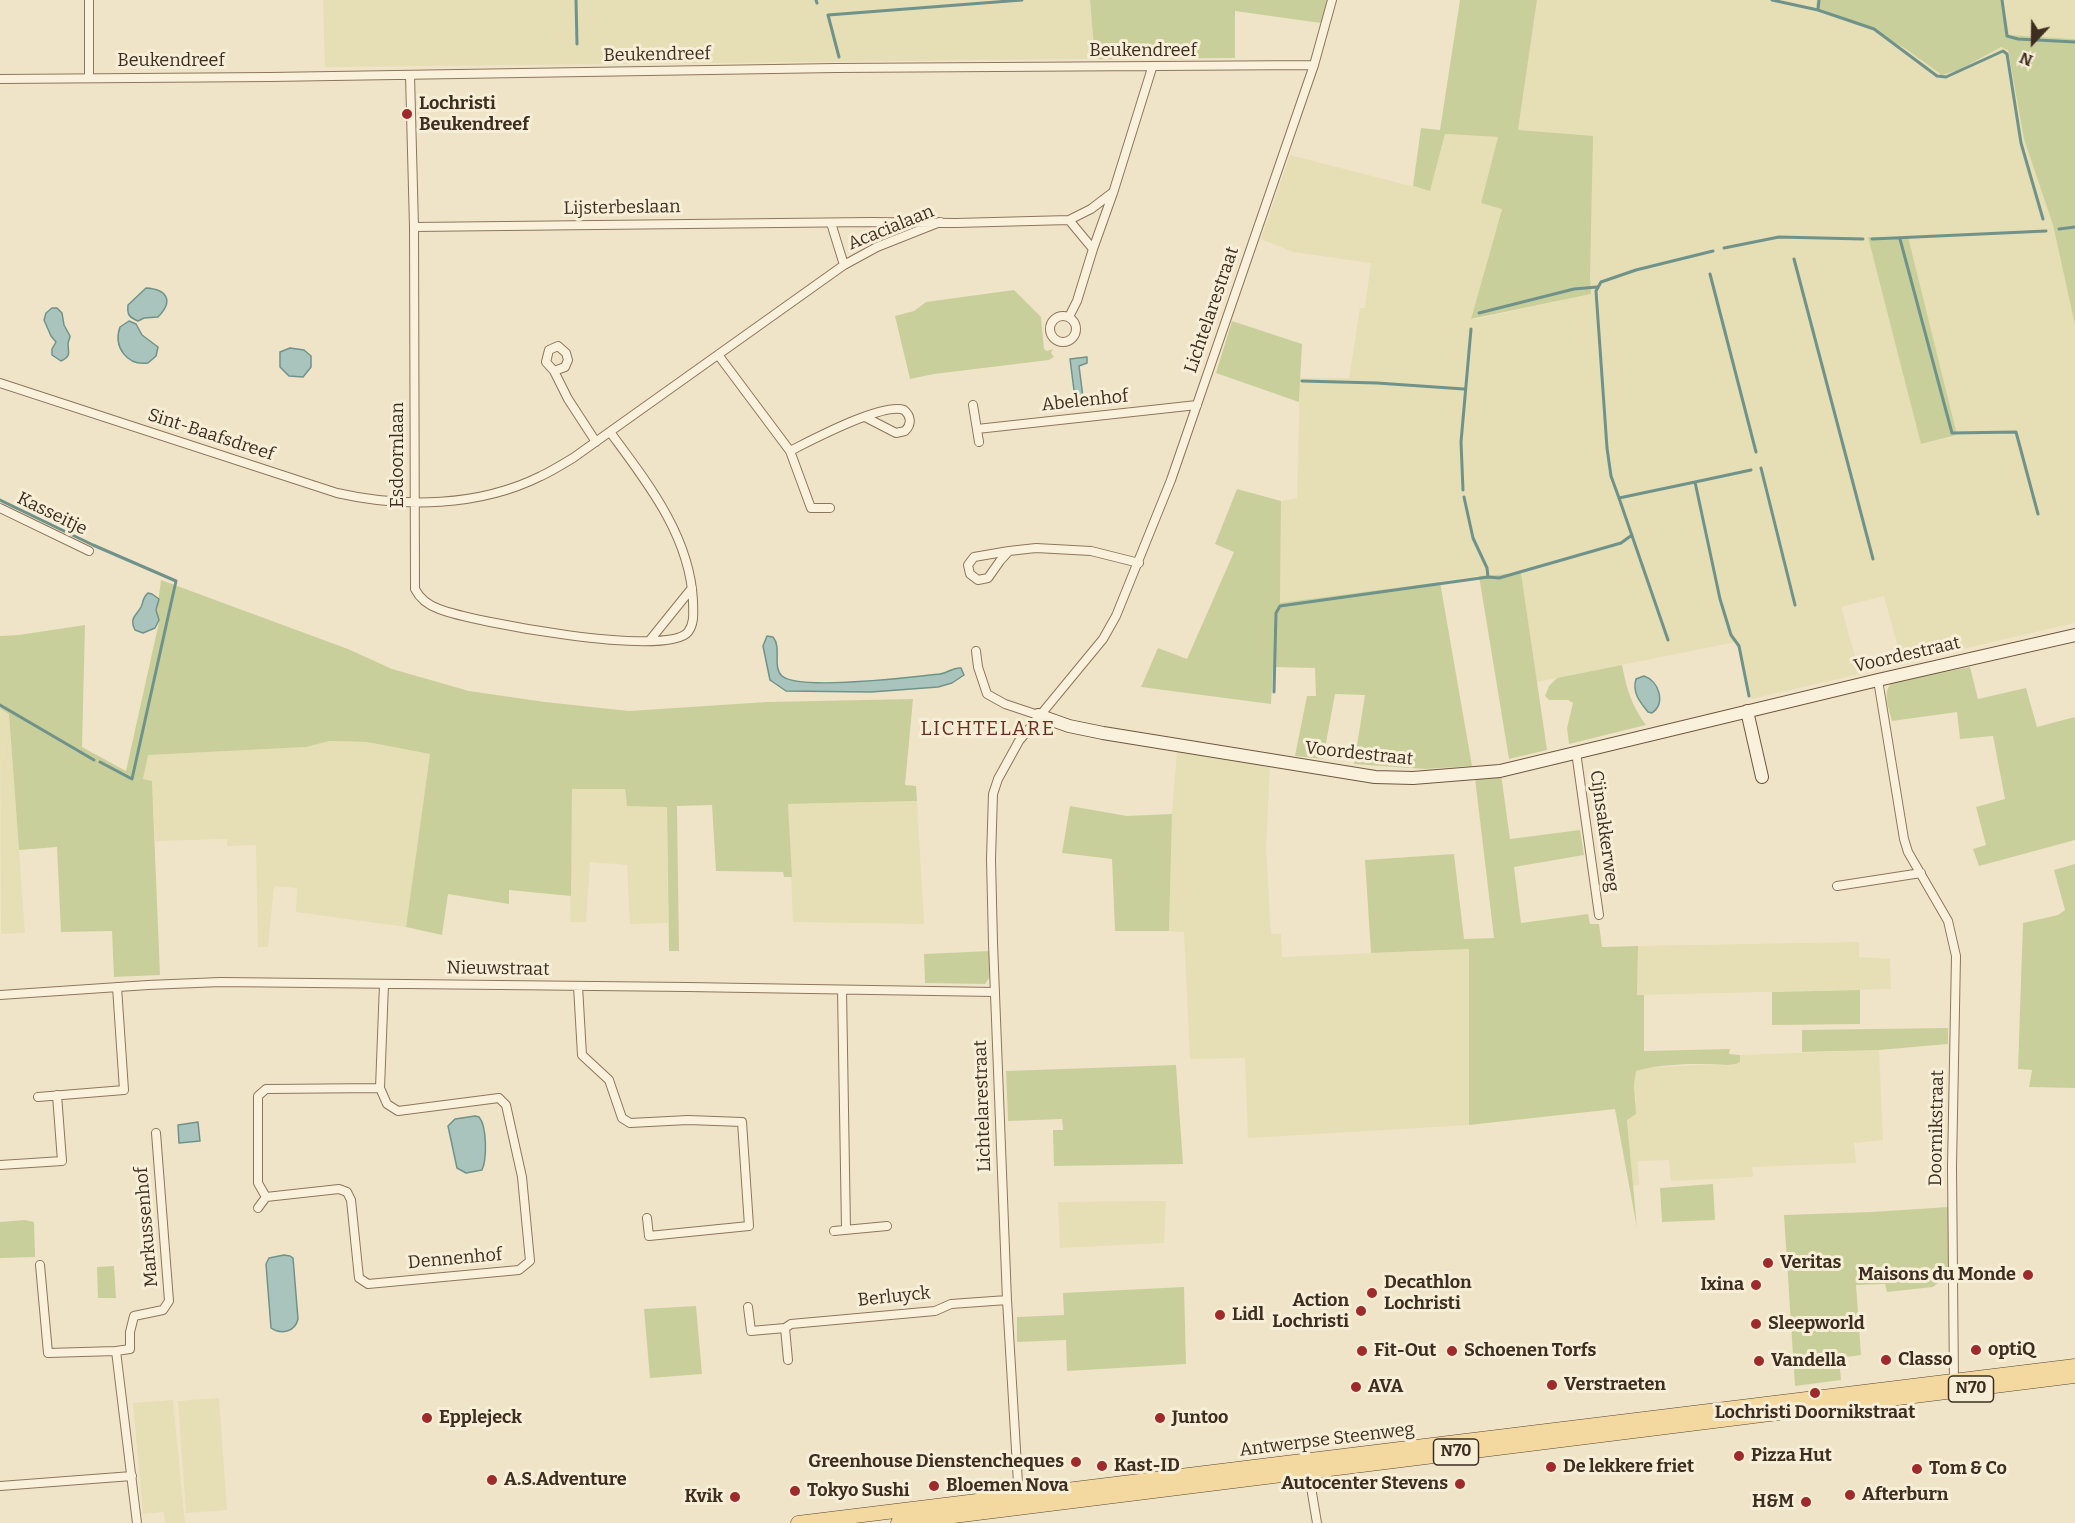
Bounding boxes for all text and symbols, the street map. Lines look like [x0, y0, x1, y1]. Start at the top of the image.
north arrow [2003, 12, 2063, 72]
street label: Beukendreef [1089, 40, 1197, 62]
street label: Beukendreef [603, 43, 711, 67]
text: N [2017, 48, 2035, 70]
street label: Beukendreef [117, 50, 225, 72]
place label: Lochristi Beukendreef [419, 93, 529, 136]
marker: Lochristi Beukendreef [400, 107, 414, 121]
street label: Lijsterbeslaan [563, 196, 681, 220]
street label: Acacialaan [845, 201, 937, 255]
street label: Lichtelarestraat [1180, 244, 1244, 376]
street label: Abelenhof [1041, 386, 1129, 416]
street label: Esdoornlaan [387, 402, 409, 508]
street label: Sint-Baafsdreef [145, 404, 277, 466]
street label: Kasseitje [13, 488, 91, 540]
street label: Voordestraat [1852, 632, 1962, 678]
district label: LICHTELARE [920, 717, 1056, 741]
street label: Voordestraat [1304, 738, 1414, 770]
street label: Cijnsakkerweg [1585, 769, 1623, 893]
street label: Nieuwstraat [446, 957, 550, 981]
street label: Lichtelarestraat [970, 1040, 996, 1172]
street label: Doornikstraat [1925, 1070, 1949, 1186]
street label: Markussenhof [131, 1166, 163, 1288]
street label: Dennenhof [407, 1244, 503, 1274]
place label: Veritas [1780, 1252, 1841, 1274]
marker: Veritas [1761, 1256, 1775, 1270]
place label: Maisons du Monde [1858, 1264, 2016, 1286]
marker: Maisons du Monde [2021, 1268, 2035, 1282]
place label: Decathlon Lochristi [1384, 1272, 1472, 1314]
place label: Ixina [1701, 1274, 1744, 1296]
marker: Ixina [1749, 1278, 1763, 1292]
street label: Berluyck [857, 1282, 931, 1312]
marker: Decathlon Lochristi [1365, 1286, 1379, 1300]
place label: Action Lochristi [1272, 1290, 1349, 1332]
place label: Lidl [1232, 1304, 1264, 1326]
marker: Action Lochristi [1354, 1304, 1368, 1318]
marker: Lidl [1213, 1308, 1227, 1322]
place label: Sleepworld [1768, 1313, 1865, 1335]
marker: Sleepworld [1749, 1317, 1763, 1331]
place label: optiQ [1988, 1339, 2035, 1361]
place label: Fit-Out [1374, 1340, 1436, 1362]
place label: Schoenen Torfs [1464, 1340, 1596, 1362]
marker: optiQ [1969, 1343, 1983, 1357]
marker: Fit-Out [1355, 1344, 1369, 1358]
marker: Schoenen Torfs [1445, 1344, 1459, 1358]
place label: Classo [1898, 1349, 1953, 1371]
place label: Vandella [1771, 1350, 1846, 1372]
marker: Classo [1879, 1353, 1893, 1367]
marker: Vandella [1752, 1354, 1766, 1368]
place label: Verstraeten [1564, 1374, 1666, 1396]
place label: AVA [1368, 1376, 1403, 1398]
road number: N70 [1948, 1376, 1994, 1402]
marker: Verstraeten [1545, 1378, 1559, 1392]
marker: AVA [1349, 1380, 1363, 1394]
marker: Lochristi Doornikstraat [1808, 1386, 1822, 1400]
place label: Lochristi Doornikstraat [1715, 1402, 1915, 1424]
place label: Epplejeck [439, 1407, 522, 1429]
place label: Juntoo [1172, 1407, 1228, 1429]
marker: Epplejeck [420, 1411, 434, 1425]
marker: Juntoo [1153, 1411, 1167, 1425]
street label: Antwerpse Steenweg [1238, 1419, 1416, 1461]
road number: N70 [1434, 1439, 1478, 1465]
place label: Pizza Hut [1751, 1445, 1832, 1467]
marker: Pizza Hut [1732, 1449, 1746, 1463]
place label: Greenhouse Dienstencheques [808, 1451, 1064, 1473]
marker: Greenhouse Dienstencheques [1069, 1455, 1083, 1469]
place label: Kast-ID [1114, 1455, 1180, 1477]
place label: De lekkere friet [1563, 1456, 1694, 1478]
place label: Tom & Co [1929, 1458, 2007, 1480]
marker: Kast-ID [1095, 1459, 1109, 1473]
marker: De lekkere friet [1544, 1460, 1558, 1474]
marker: Tom & Co [1910, 1462, 1924, 1476]
place label: A.S.Adventure [504, 1469, 627, 1491]
marker: A.S.Adventure [485, 1473, 499, 1487]
place label: Autocenter Stevens [1281, 1473, 1448, 1495]
place label: Bloemen Nova [946, 1475, 1069, 1497]
marker: Autocenter Stevens [1453, 1477, 1467, 1491]
marker: Bloemen Nova [927, 1479, 941, 1493]
place label: Tokyo Sushi [807, 1480, 910, 1502]
marker: Tokyo Sushi [788, 1484, 802, 1498]
place label: Afterburn [1862, 1484, 1948, 1506]
place label: Kvik [685, 1486, 723, 1508]
marker: Afterburn [1843, 1488, 1857, 1502]
marker: Kvik [728, 1490, 742, 1504]
place label: H&M [1752, 1491, 1794, 1513]
marker: H&M [1799, 1495, 1813, 1509]

